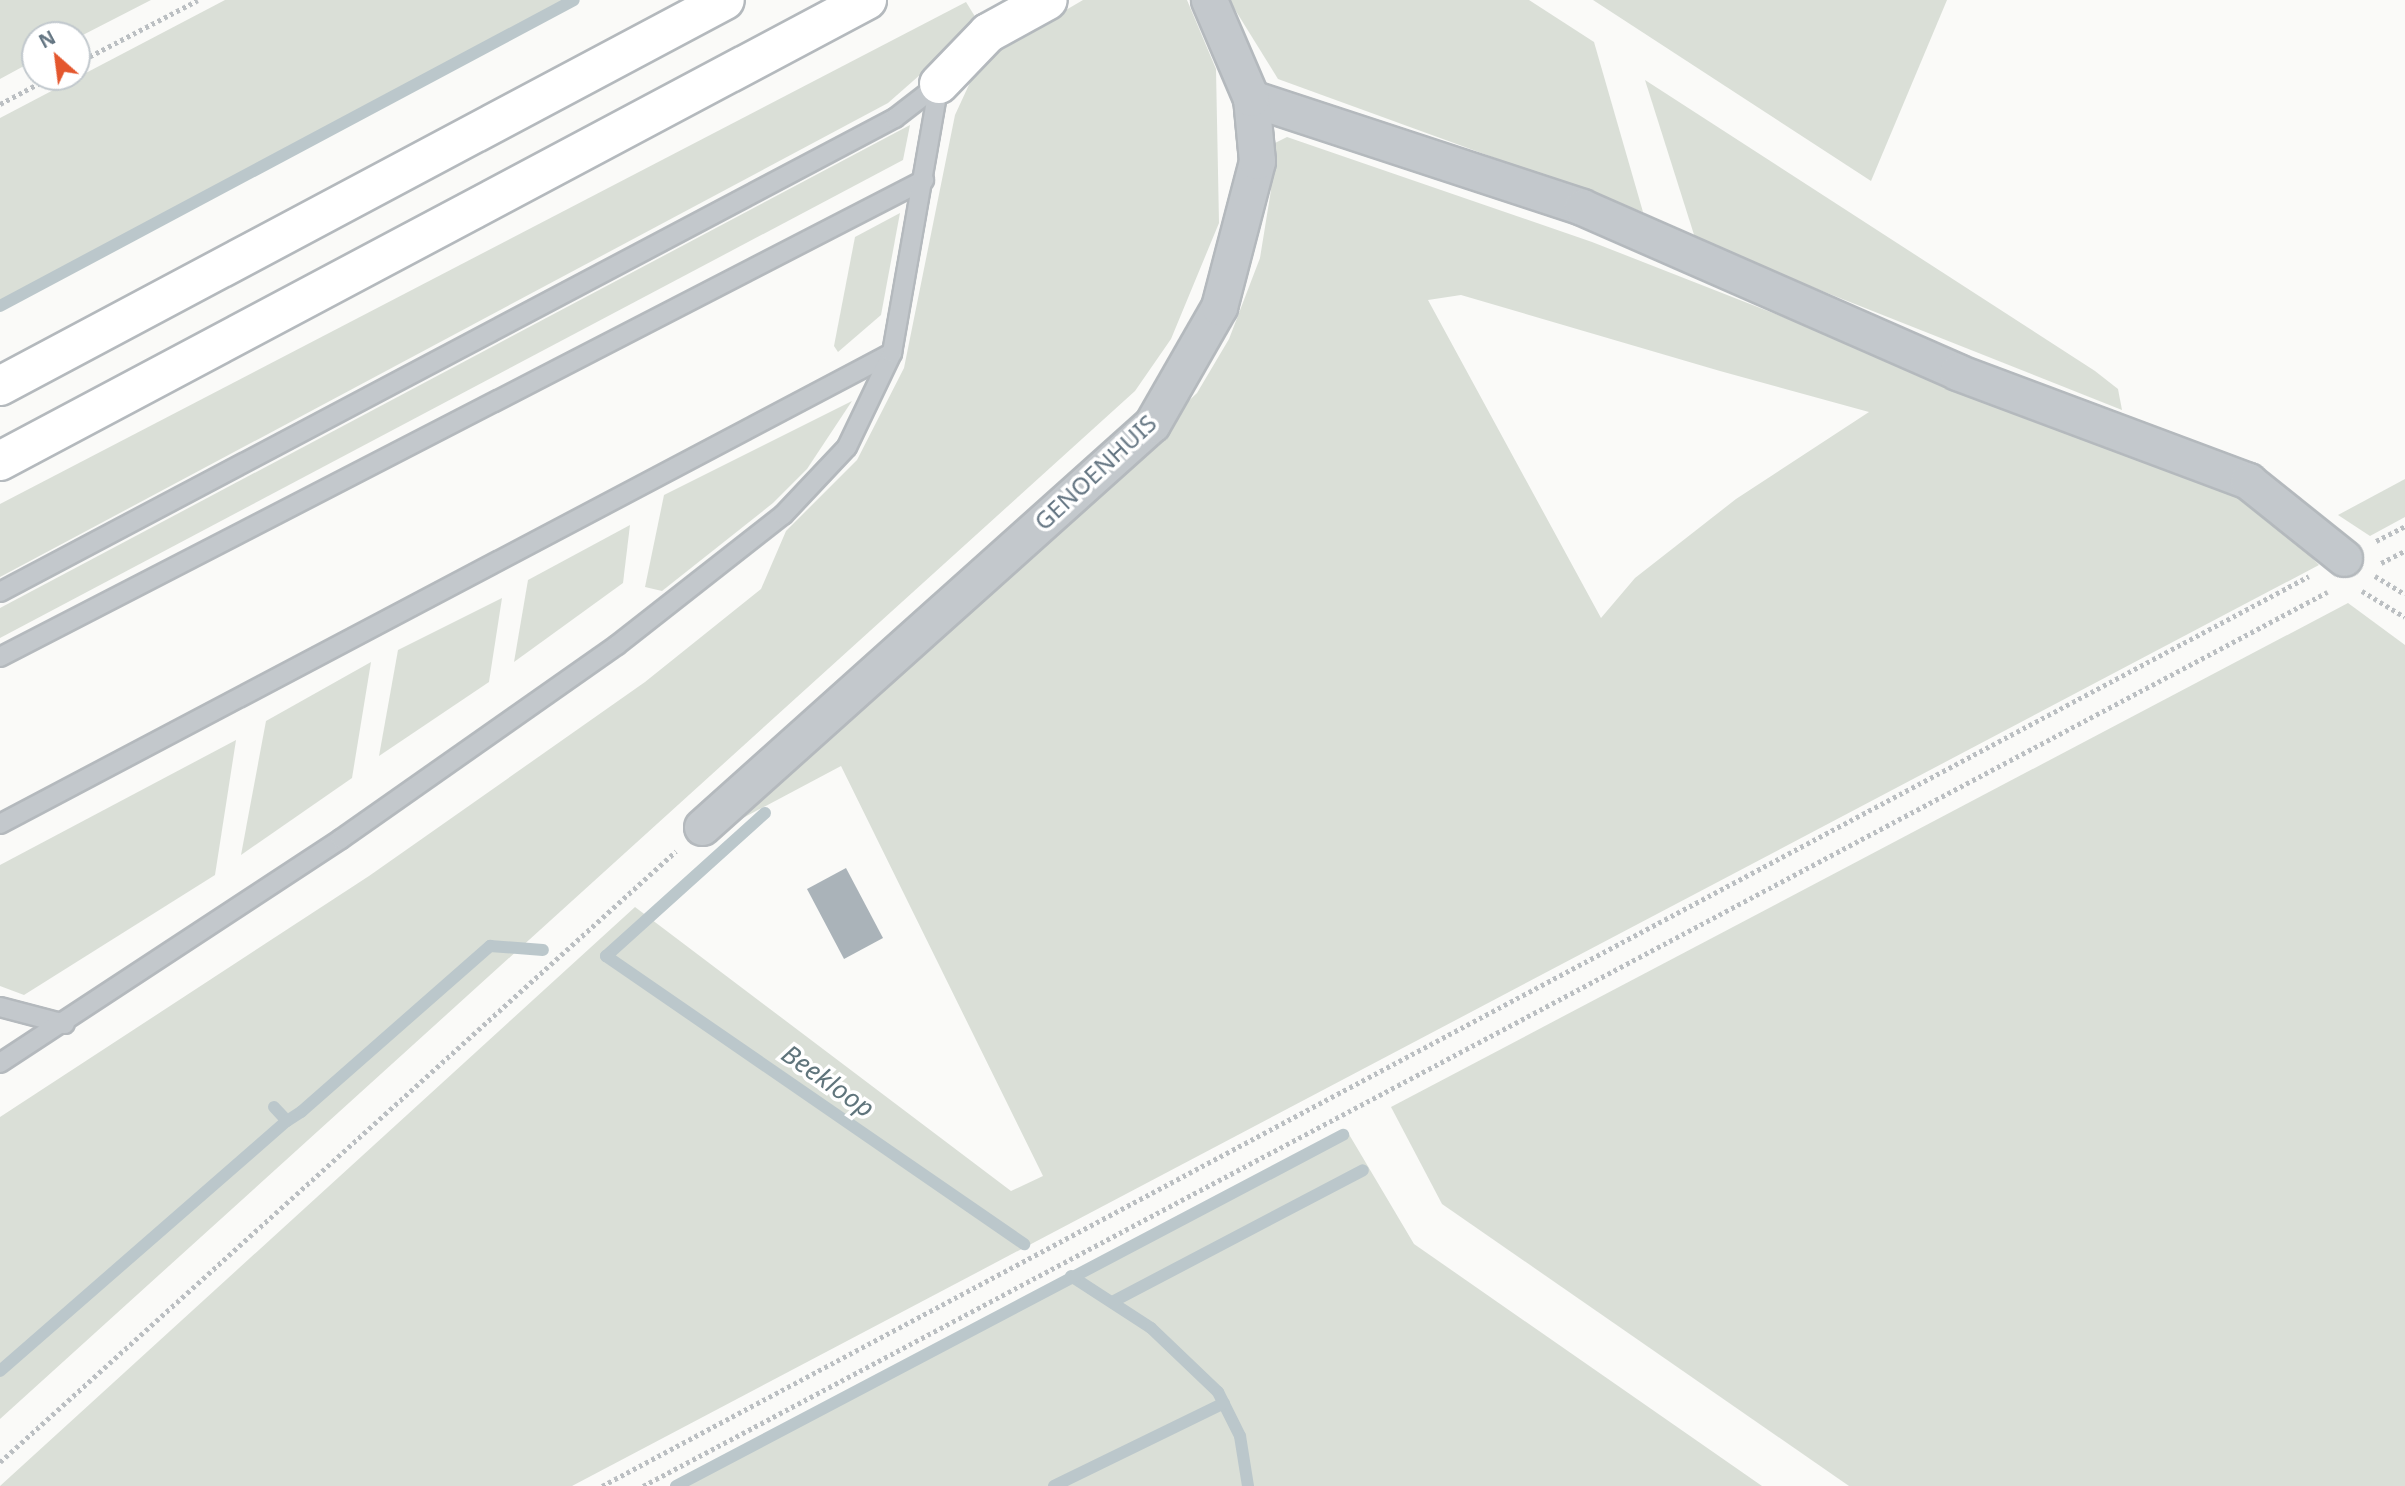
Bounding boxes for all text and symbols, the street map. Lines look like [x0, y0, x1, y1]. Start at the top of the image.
north arrow [21, 21, 91, 91]
text: N [34, 24, 60, 54]
street label: GENOENHUIS [1028, 408, 1162, 536]
water label: Beekloop [776, 1038, 880, 1124]

